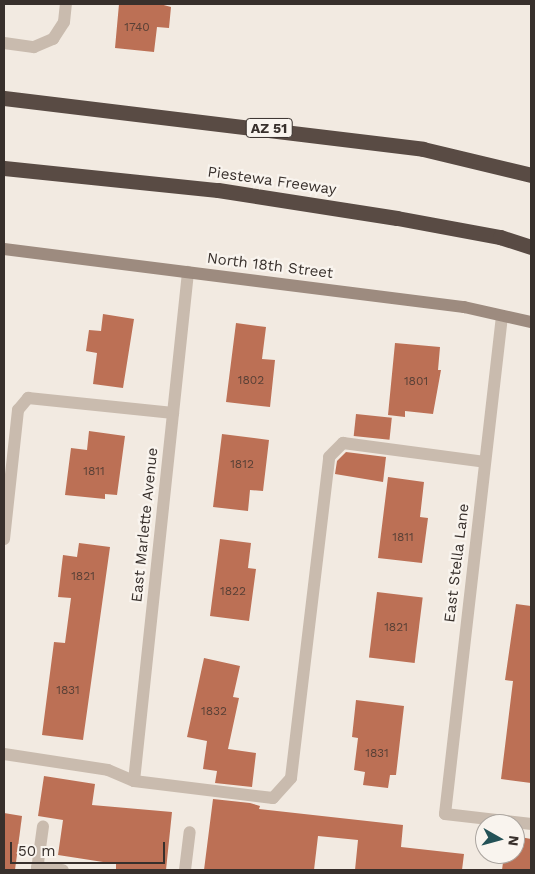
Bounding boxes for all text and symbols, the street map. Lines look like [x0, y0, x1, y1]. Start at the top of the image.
house number: 1740 [124, 21, 150, 35]
road number: AZ 51 [245, 116, 293, 140]
street label: Piestewa Freeway [206, 163, 338, 199]
street label: North 18th Street [206, 249, 334, 283]
house number: 1802 [238, 374, 264, 388]
house number: 1801 [404, 375, 428, 389]
street label: East Marlette Avenue [128, 446, 162, 604]
house number: 1812 [230, 458, 254, 472]
house number: 1811 [83, 465, 105, 479]
street label: East Stella Lane [441, 502, 473, 624]
house number: 1811 [392, 531, 414, 545]
house number: 1821 [71, 570, 95, 584]
house number: 1822 [220, 585, 246, 599]
house number: 1821 [384, 621, 408, 635]
house number: 1831 [56, 684, 80, 698]
house number: 1832 [201, 705, 227, 719]
house number: 1831 [365, 747, 389, 761]
north arrow [475, 814, 525, 864]
scale bar [12, 832, 168, 864]
text: N [505, 835, 522, 847]
text: 50 m [18, 842, 55, 860]

